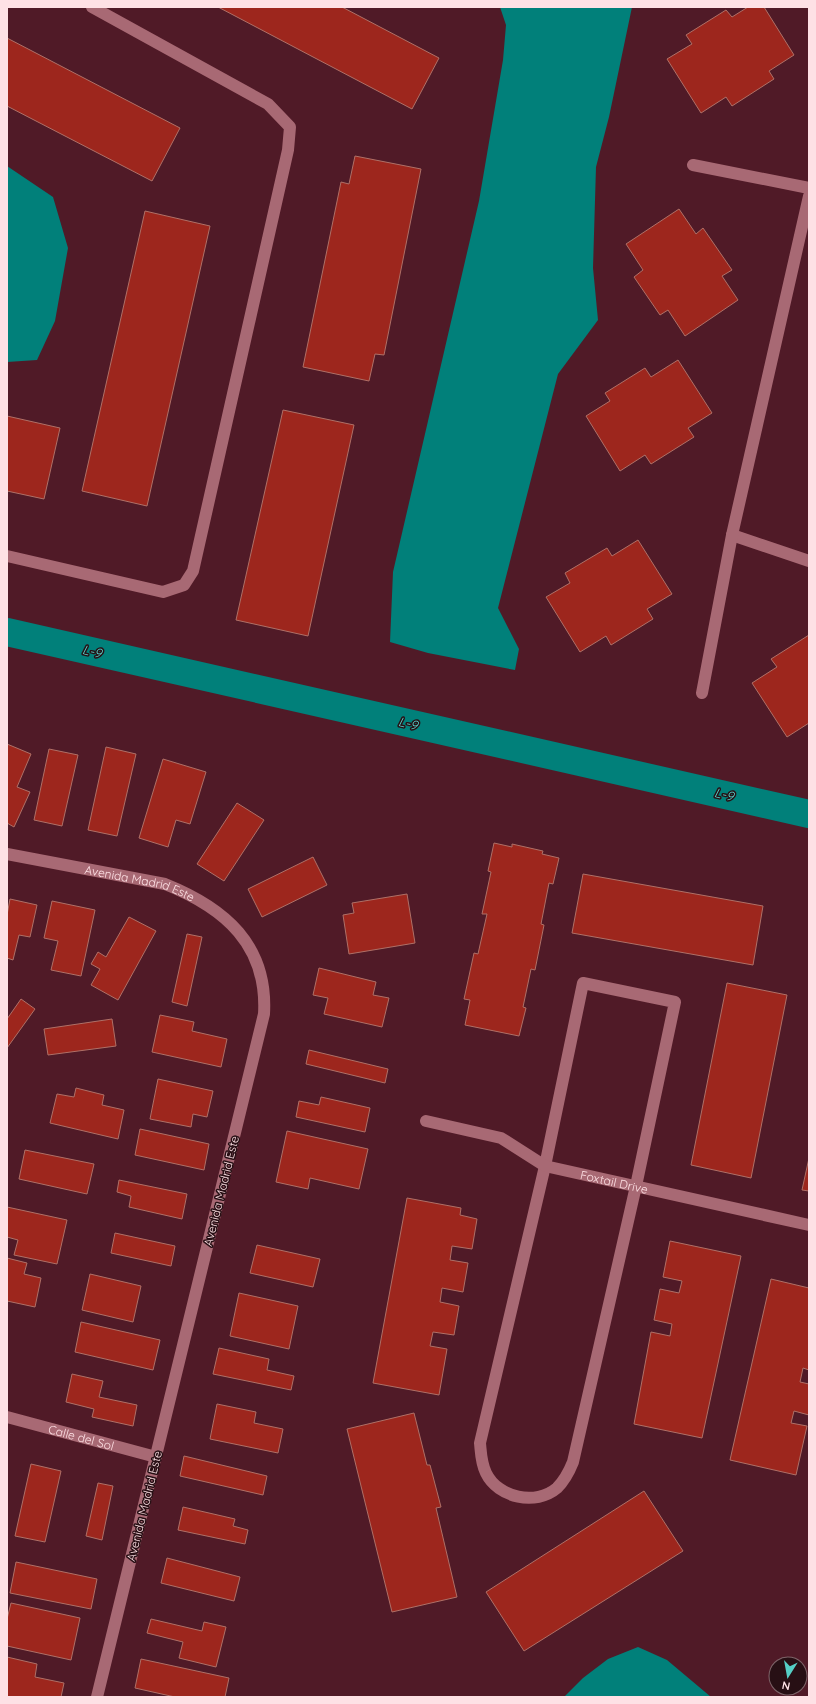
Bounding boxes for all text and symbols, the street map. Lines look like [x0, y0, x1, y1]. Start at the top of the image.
water label: L-9 [81, 641, 105, 661]
water label: L-9 [397, 713, 421, 733]
water label: L-9 [713, 784, 737, 804]
street label: Avenida Madrid Este [84, 861, 198, 904]
street label: Avenida Madrid Este [200, 1134, 242, 1248]
street label: Foxtail Drive [579, 1167, 650, 1196]
street label: Calle del Sol [47, 1421, 116, 1453]
street label: Avenida Madrid Este [123, 1449, 165, 1563]
north arrow [768, 1656, 808, 1696]
text: N [781, 1678, 791, 1693]

